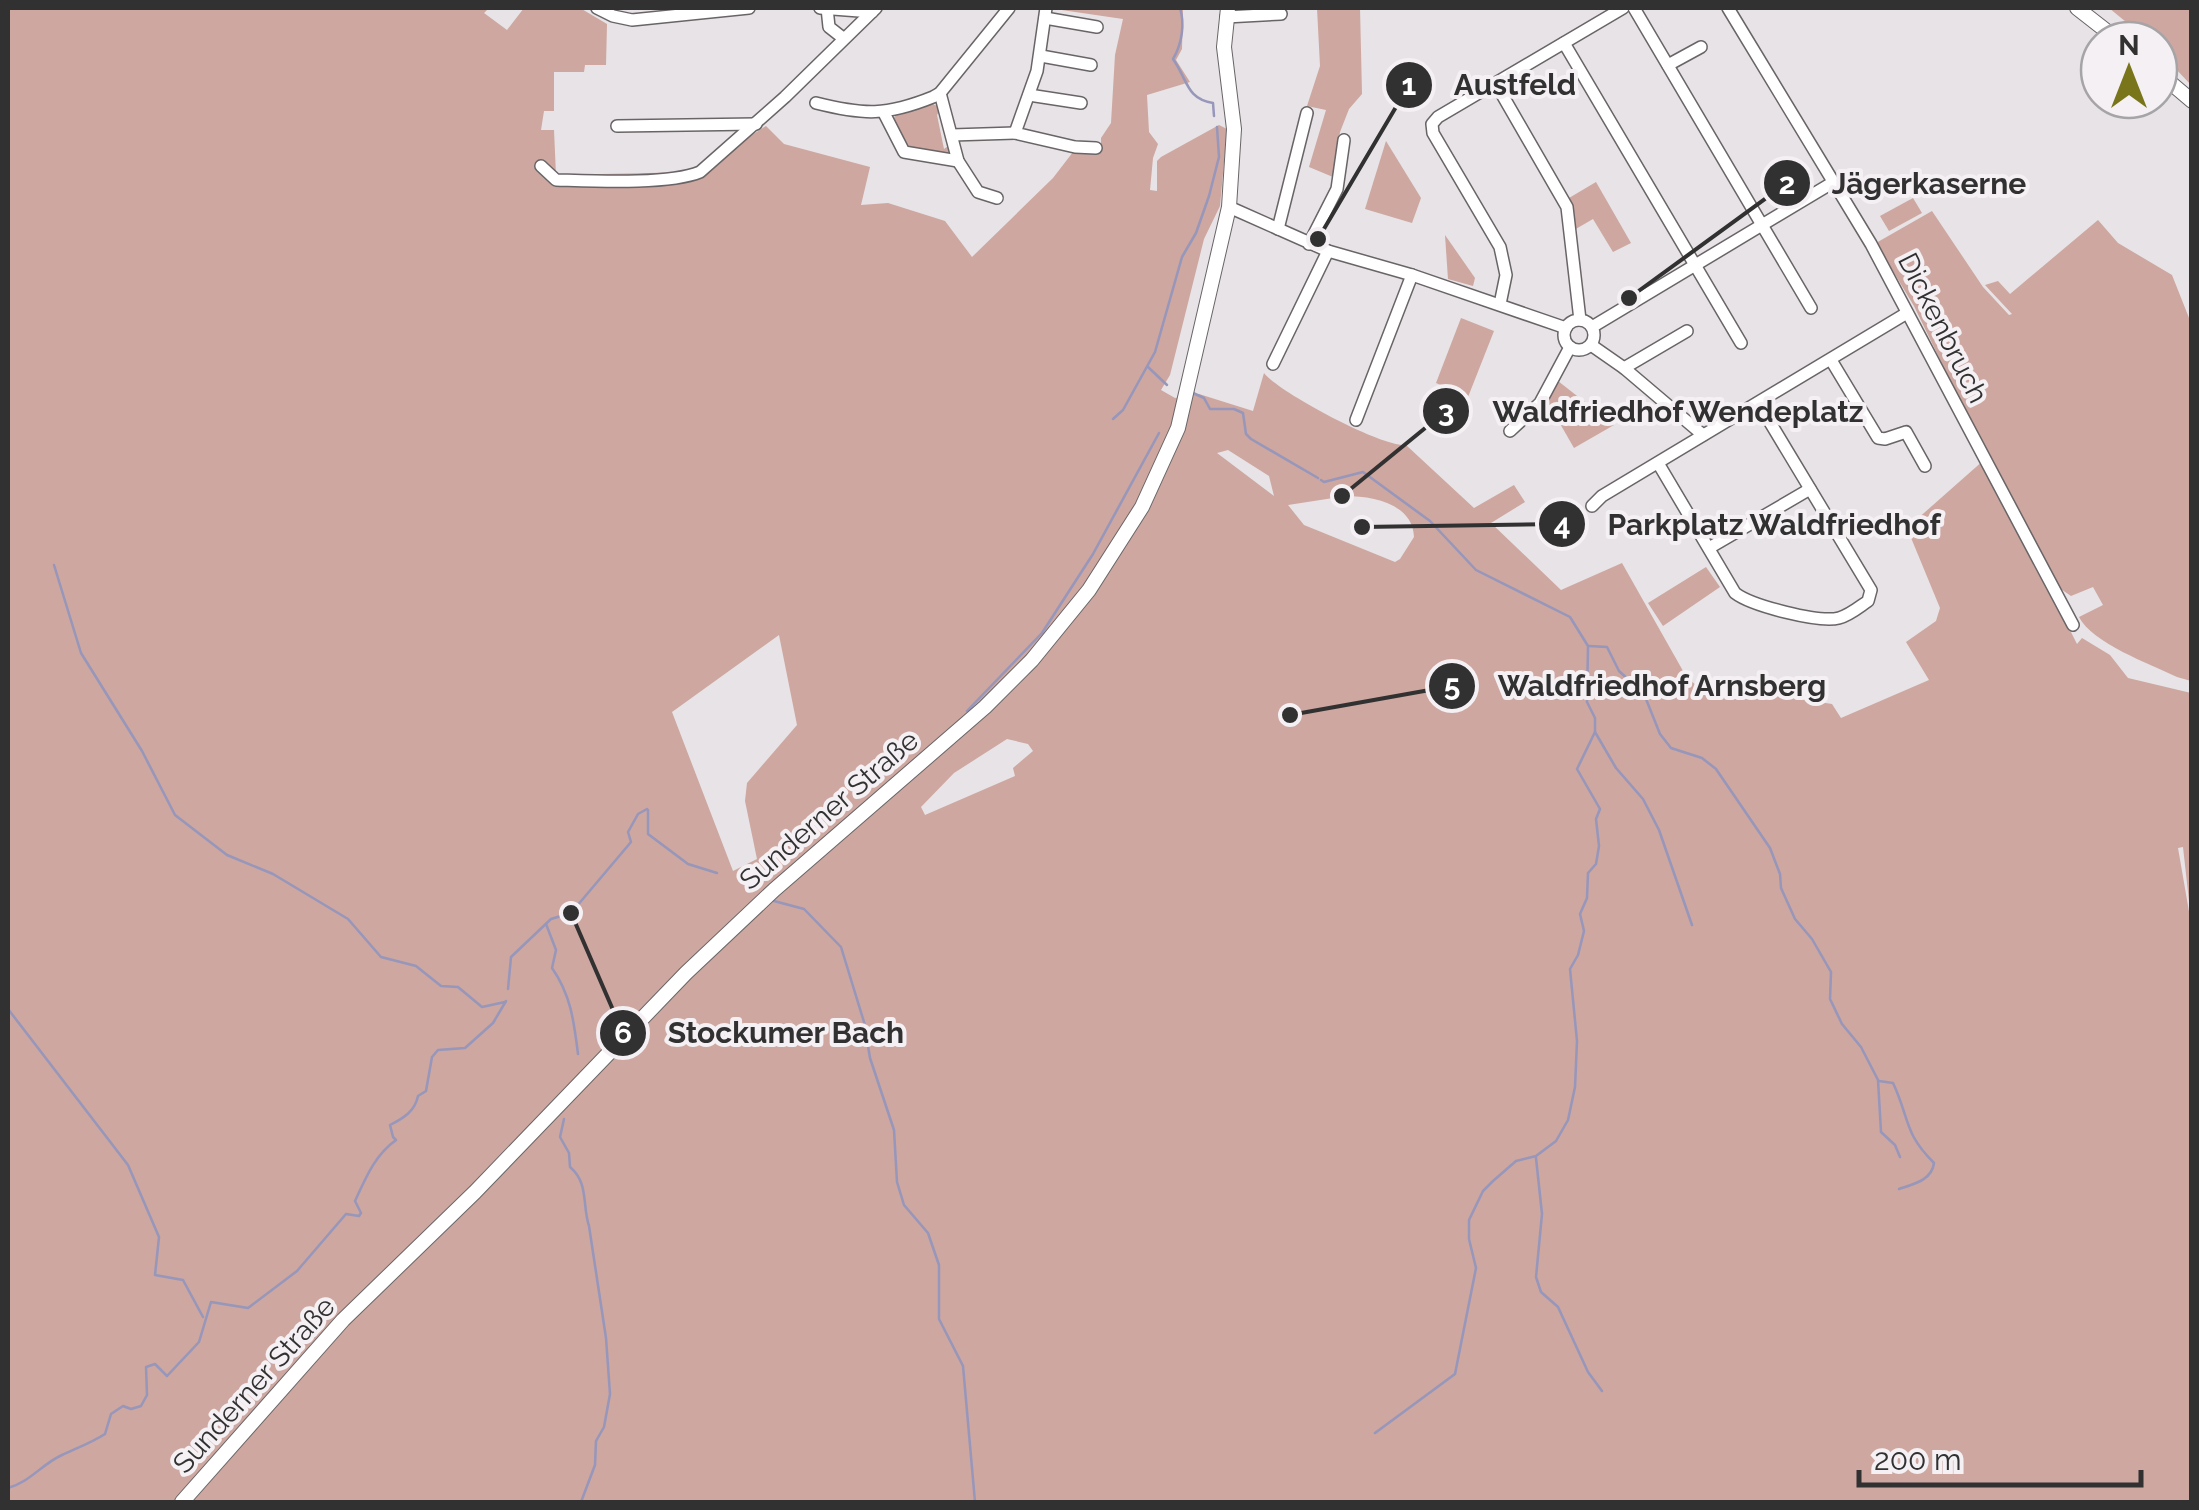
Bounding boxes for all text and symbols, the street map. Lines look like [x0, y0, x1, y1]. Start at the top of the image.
north arrow [2079, 20, 2179, 120]
text: N [2118, 29, 2140, 62]
callout: Austfeld [1384, 55, 1596, 115]
text: 1 [1402, 67, 1417, 102]
text: Austfeld [1454, 67, 1576, 102]
callout: Jägerkaserne [1762, 153, 2046, 213]
text: 2 [1779, 166, 1795, 201]
text: Jägerkaserne [1832, 166, 2026, 201]
street label: Dickenbruch [1891, 248, 1995, 408]
callout: Waldfriedhof Wendeplatz [1421, 381, 1884, 441]
text: 3 [1438, 394, 1454, 429]
text: Waldfriedhof Wendeplatz [1492, 394, 1864, 429]
callout: Parkplatz Waldfriedhof [1537, 494, 1961, 554]
text: 4 [1553, 507, 1571, 542]
text: Parkplatz Waldfriedhof [1608, 507, 1941, 542]
callout: Waldfriedhof Arnsberg [1427, 656, 1847, 716]
text: 5 [1444, 668, 1460, 703]
text: Waldfriedhof Arnsberg [1498, 668, 1826, 703]
street label: Sunderner Straße [733, 723, 925, 897]
callout: Stockumer Bach [598, 1003, 925, 1063]
text: 6 [614, 1015, 632, 1050]
text: Stockumer Bach [668, 1015, 904, 1050]
street label: Sunderner Straße [166, 1290, 342, 1480]
scale bar [1859, 1425, 2142, 1487]
text: 200 m [1874, 1442, 1962, 1477]

